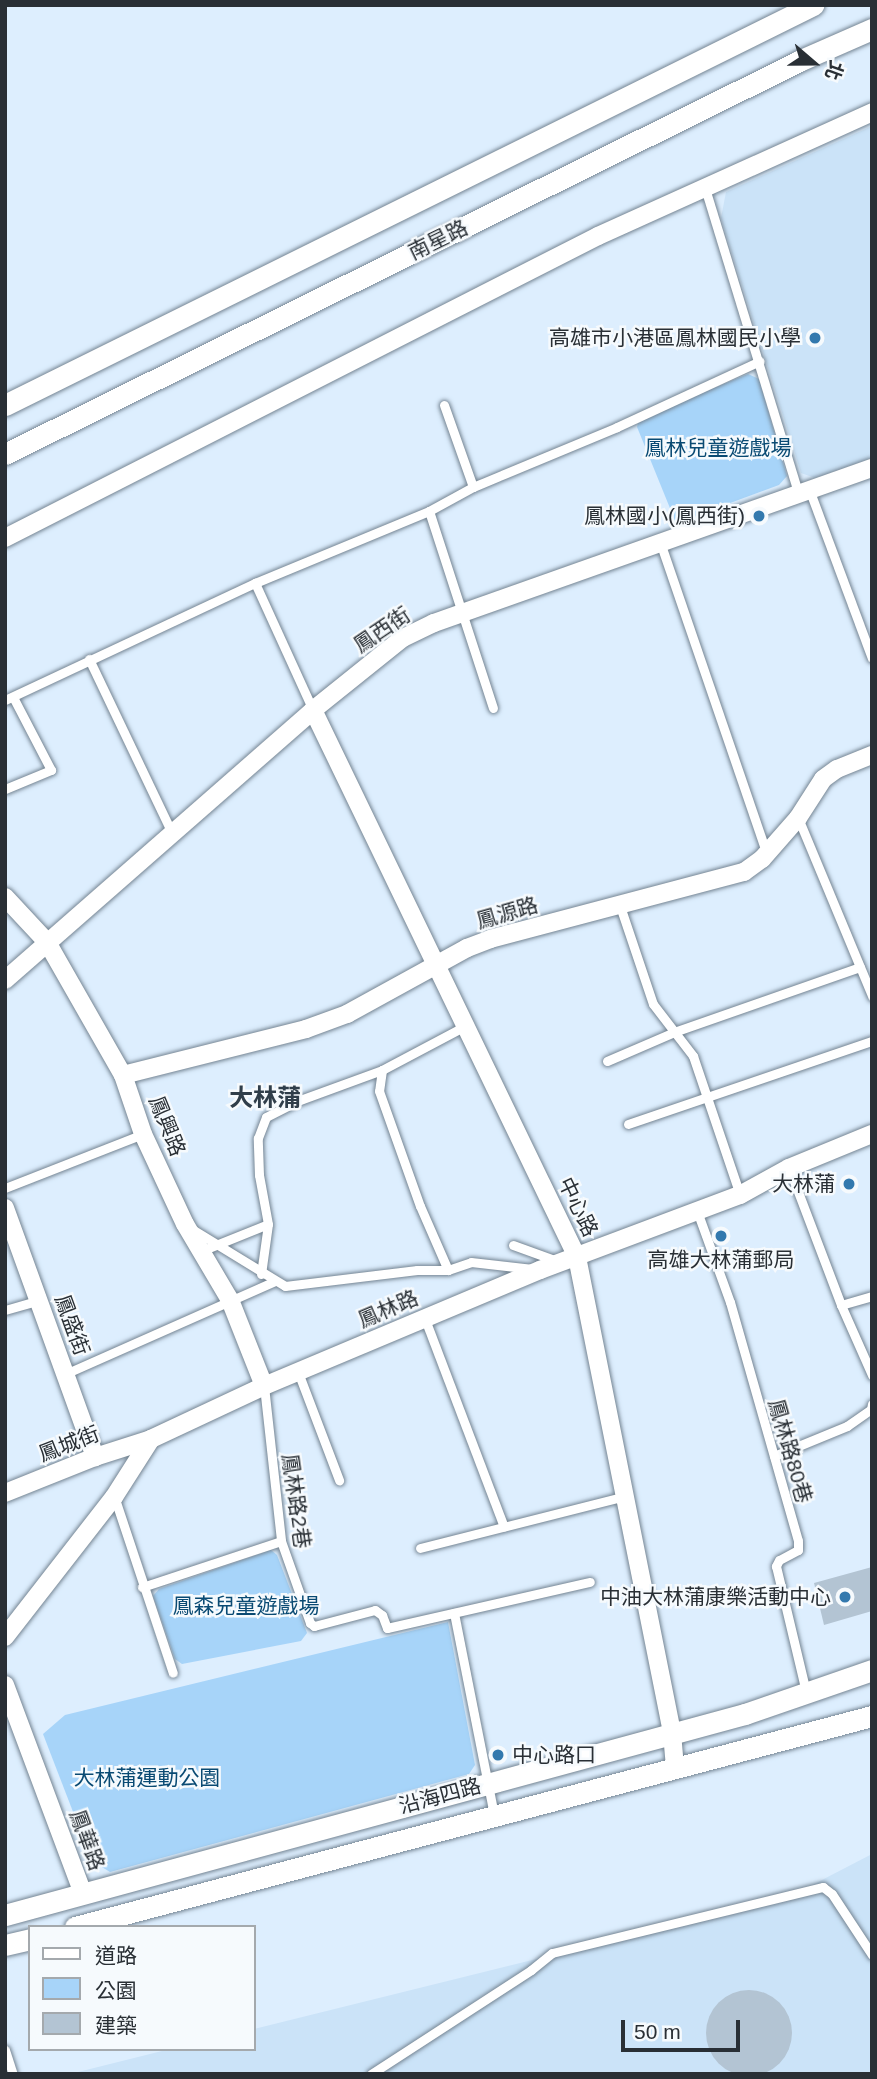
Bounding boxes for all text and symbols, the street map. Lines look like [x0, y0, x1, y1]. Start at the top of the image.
north arrow [779, 28, 849, 98]
text: 北 [821, 58, 847, 83]
street label: 南星路 [404, 215, 472, 265]
place label: 高雄市小港區鳳林國民小學 [549, 325, 801, 351]
marker: 高雄市小港區鳳林國民小學 [807, 330, 823, 346]
park label: 鳳林兒童遊戲場 [645, 435, 791, 461]
place label: 鳳林國小(鳳西街) [584, 503, 745, 529]
marker: 鳳林國小(鳳西街) [751, 508, 767, 524]
street label: 鳳西街 [349, 602, 415, 658]
street label: 鳳源路 [473, 892, 541, 934]
district label: 大林蒲 [229, 1084, 301, 1112]
street label: 鳳興路 [144, 1092, 190, 1160]
place label: 大林蒲 [772, 1171, 835, 1197]
street label: 中心路 [553, 1173, 603, 1241]
marker: 大林蒲 [841, 1176, 857, 1192]
marker: 高雄大林蒲郵局 [713, 1228, 729, 1244]
place label: 高雄大林蒲郵局 [648, 1247, 794, 1273]
street label: 鳳林路 [354, 1285, 422, 1333]
street label: 鳳盛街 [49, 1291, 95, 1359]
street label: 鳳林路80巷 [763, 1396, 817, 1506]
street label: 鳳城街 [35, 1421, 103, 1467]
street label: 鳳林路2巷 [277, 1452, 315, 1550]
place label: 中油大林蒲康樂活動中心 [600, 1584, 831, 1610]
marker: 中油大林蒲康樂活動中心 [837, 1589, 853, 1605]
park label: 鳳森兒童遊戲場 [173, 1593, 319, 1619]
place label: 中心路口 [512, 1742, 596, 1768]
marker: 中心路口 [490, 1747, 506, 1763]
park label: 大林蒲運動公園 [74, 1765, 220, 1791]
street label: 沿海四路 [396, 1773, 484, 1819]
street label: 鳳華路 [64, 1806, 110, 1874]
legend [28, 1925, 256, 2051]
text: 道路 [95, 1944, 137, 1967]
text: 公園 [95, 1979, 137, 2002]
scale bar [625, 2006, 744, 2050]
text: 建築 [95, 2014, 137, 2037]
text: 50 m [634, 2020, 681, 2043]

